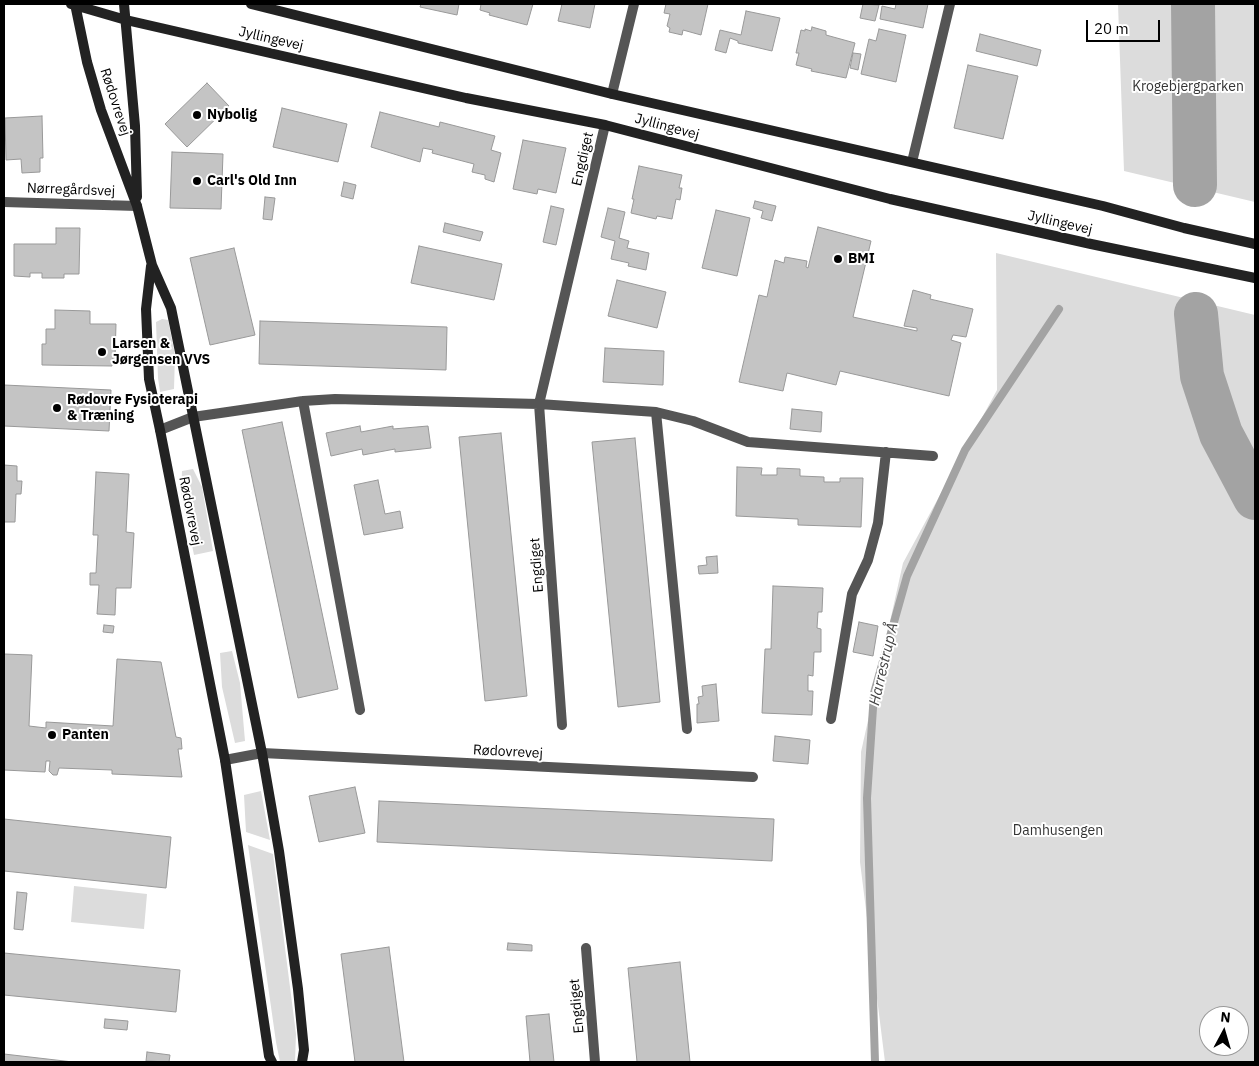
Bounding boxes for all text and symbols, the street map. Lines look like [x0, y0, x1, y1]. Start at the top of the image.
scale bar [1089, 10, 1163, 42]
text: 20 m [1094, 19, 1129, 38]
street label: Jyllingevej [237, 23, 305, 55]
street label: Rødovrevej [96, 66, 134, 138]
park label: Krogebjergparken [1132, 79, 1244, 95]
place label: Nybolig [207, 107, 257, 123]
marker: Nybolig [191, 109, 203, 121]
street label: Jyllingevej [633, 110, 701, 144]
street label: Engdiget [569, 130, 597, 188]
place label: Carl's Old Inn [207, 173, 297, 189]
marker: Carl's Old Inn [191, 175, 203, 187]
street label: Nørregårdsvej [27, 180, 115, 200]
street label: Jyllingevej [1026, 207, 1094, 239]
place label: BMI [848, 251, 875, 267]
marker: BMI [832, 253, 844, 265]
place label: Larsen & Jørgensen VVS [112, 336, 210, 368]
marker: Larsen & Jørgensen VVS [96, 346, 108, 358]
place label: Rødovre Fysioterapi & Træning [67, 392, 198, 424]
marker: Rødovre Fysioterapi & Træning [51, 402, 63, 414]
street label: Rødovrevej [175, 475, 205, 547]
street label: Engdiget [527, 537, 547, 593]
water label: Harrestrup Å [866, 621, 902, 707]
place label: Panten [62, 727, 109, 743]
marker: Panten [46, 729, 58, 741]
street label: Rødovrevej [473, 742, 543, 762]
park label: Damhusengen [1013, 823, 1103, 839]
street label: Engdiget [566, 978, 588, 1034]
north arrow [1199, 1006, 1249, 1056]
text: N [1219, 1008, 1231, 1027]

